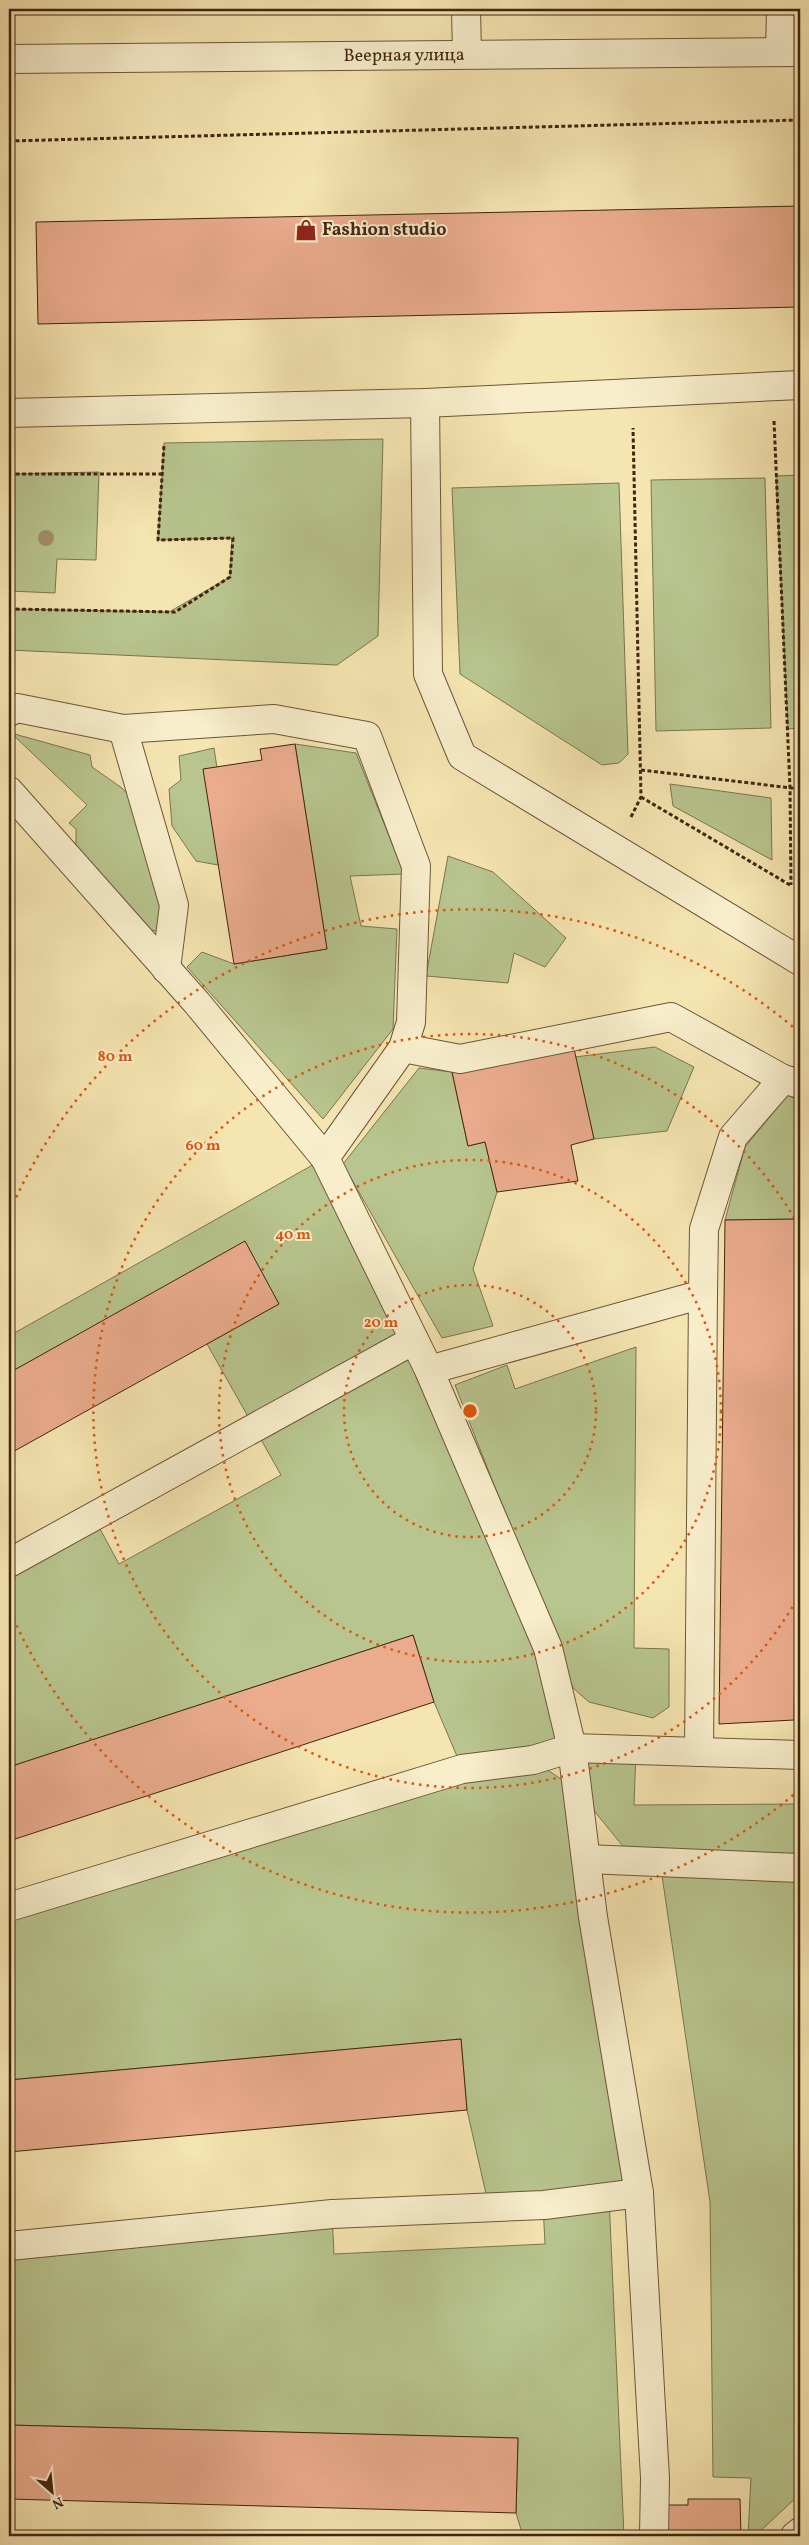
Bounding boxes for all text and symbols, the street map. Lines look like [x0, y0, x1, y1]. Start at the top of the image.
street label: Веерная улица [343, 42, 465, 69]
shop icon: Fashion studio [293, 217, 319, 243]
place label: Fashion studio [322, 218, 446, 243]
text: 80 m [98, 1047, 133, 1068]
text: 60 m [186, 1136, 221, 1157]
text: 40 m [275, 1225, 311, 1246]
text: 20 m [364, 1313, 399, 1334]
centre of rings [461, 1402, 479, 1420]
north arrow [28, 2468, 78, 2518]
text: N [48, 2491, 66, 2513]

